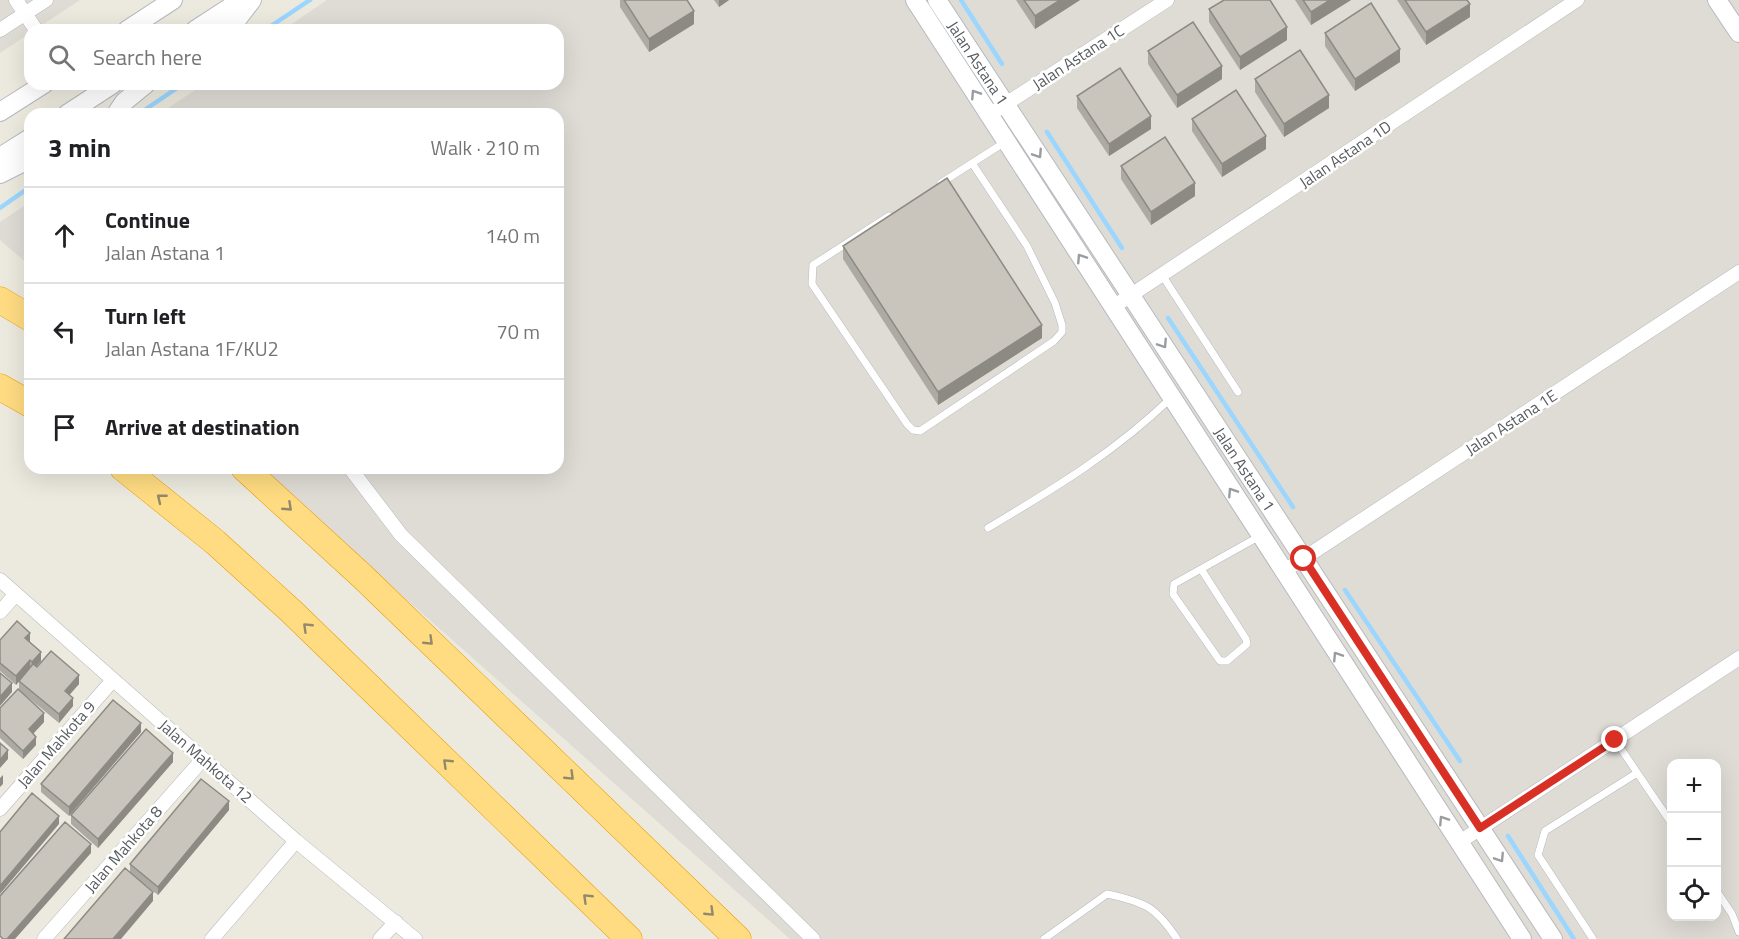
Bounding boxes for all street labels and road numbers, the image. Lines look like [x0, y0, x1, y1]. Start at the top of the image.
street label: Jalan Astana 1 [942, 16, 1015, 110]
street label: Jalan Astana 1C [1027, 18, 1129, 96]
street label: Jalan Astana 1D [1294, 114, 1396, 194]
street label: Jalan Astana 1E [1460, 383, 1562, 461]
street label: Jalan Astana 1 [1208, 422, 1281, 516]
street label: Jalan Mahkota 9 [11, 695, 101, 793]
street label: Jalan Mahkota 12 [154, 713, 258, 809]
street label: Jalan Mahkota 8 [78, 800, 168, 898]

